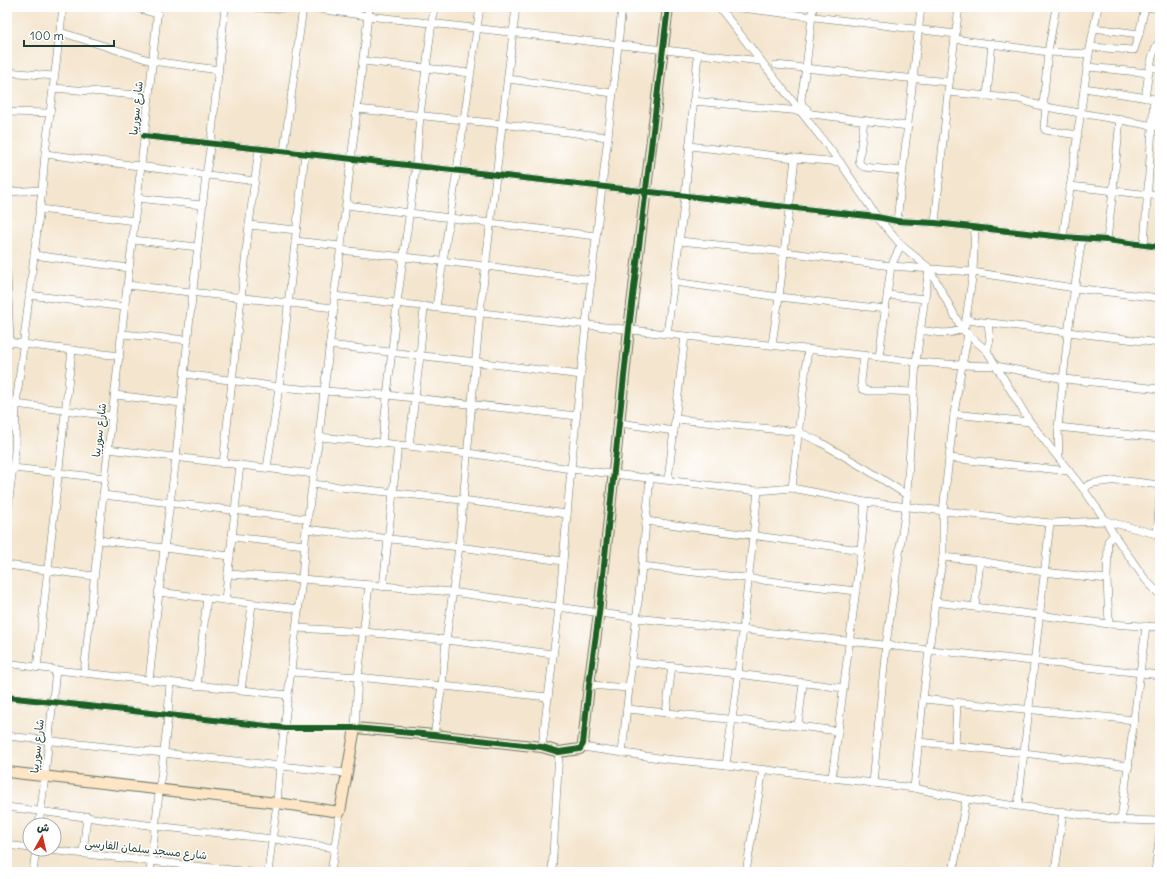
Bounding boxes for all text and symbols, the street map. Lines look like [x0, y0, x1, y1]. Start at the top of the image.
scale bar [24, 22, 114, 48]
text: 100 m [30, 28, 64, 43]
street label: شارع سوريبا [126, 80, 148, 136]
street label: شارع سوريبا [89, 402, 111, 458]
street label: شارع سوريبا [27, 718, 49, 774]
north arrow [22, 817, 62, 857]
text: ش [36, 819, 50, 835]
street label: شارع مسجد سلمان الفارسى [84, 836, 208, 864]

